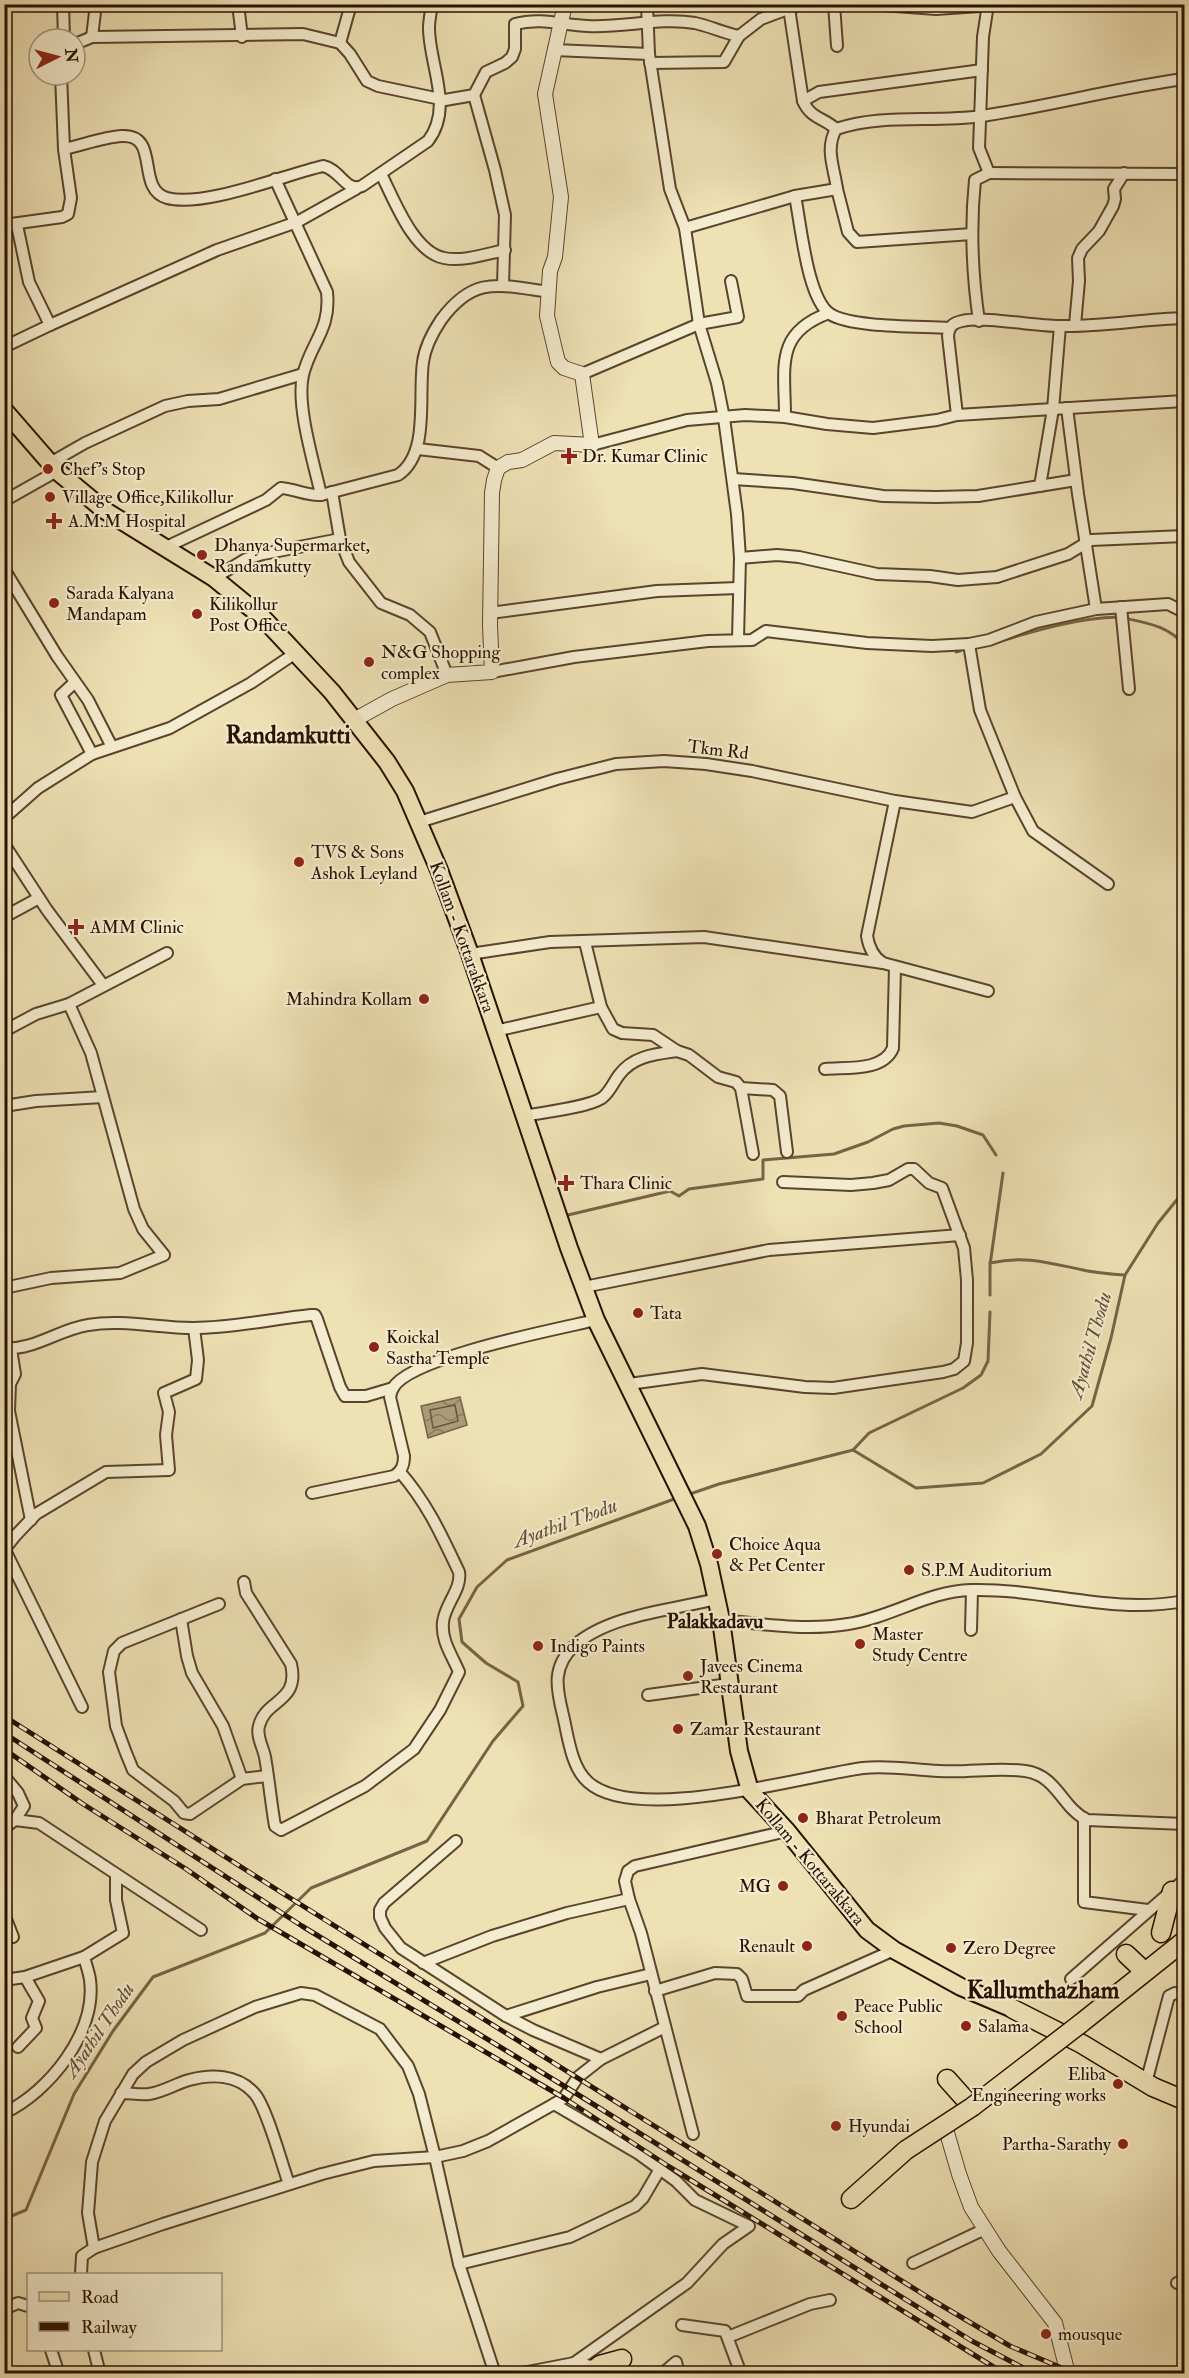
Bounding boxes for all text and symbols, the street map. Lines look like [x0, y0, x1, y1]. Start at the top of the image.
north arrow [27, 27, 87, 87]
text: N [60, 46, 82, 64]
place label: Dr. Kumar Clinic [582, 445, 708, 468]
marker: Dr. Kumar Clinic [560, 447, 578, 465]
place label: Chef's Stop [60, 458, 145, 481]
marker: Chef's Stop [41, 462, 55, 476]
place label: Village Office,Kilikollur [62, 486, 234, 509]
marker: Village Office,Kilikollur [43, 490, 57, 504]
place label: A.M.M Hospital [67, 510, 186, 533]
marker: A.M.M Hospital [45, 512, 63, 530]
place label: Dhanya Supermarket, Randamkutty [214, 534, 370, 578]
marker: Dhanya Supermarket, Randamkutty [195, 548, 209, 562]
place label: Sarada Kalyana Mandapam [66, 582, 175, 626]
place label: Kilikollur Post Office [209, 593, 288, 637]
marker: Sarada Kalyana Mandapam [47, 596, 61, 610]
marker: Kilikollur Post Office [190, 607, 204, 621]
place label: N&G Shopping complex [381, 641, 501, 685]
marker: N&G Shopping complex [362, 655, 376, 669]
district label: Randamkutti [225, 720, 351, 751]
street label: Tkm Rd [686, 735, 750, 765]
place label: TVS & Sons Ashok Leyland [310, 841, 418, 885]
marker: TVS & Sons Ashok Leyland [292, 855, 306, 869]
street label: Kollam - Kottarakkara [424, 858, 500, 1016]
place label: AMM Clinic [89, 916, 184, 939]
marker: AMM Clinic [67, 918, 85, 936]
place label: Mahindra Kollam [286, 988, 412, 1011]
marker: Mahindra Kollam [417, 992, 431, 1006]
place label: Thara Clinic [580, 1172, 672, 1195]
marker: Thara Clinic [557, 1174, 575, 1192]
water label: Ayathil Thodu [1062, 1289, 1117, 1403]
place label: Tata [650, 1302, 683, 1325]
marker: Tata [631, 1306, 645, 1320]
place label: Koickal Sastha Temple [386, 1326, 490, 1370]
marker: Koickal Sastha Temple [367, 1340, 381, 1354]
water label: Ayathil Thodu [508, 1493, 620, 1554]
place label: Choice Aqua & Pet Center [729, 1533, 825, 1577]
marker: Choice Aqua & Pet Center [710, 1547, 724, 1561]
place label: S.P.M Auditorium [921, 1559, 1052, 1582]
marker: S.P.M Auditorium [902, 1563, 916, 1577]
district label: Palakkadavu [667, 1609, 764, 1634]
place label: Master Study Centre [872, 1623, 968, 1667]
place label: Indigo Paints [550, 1635, 645, 1658]
marker: Master Study Centre [853, 1637, 867, 1651]
marker: Indigo Paints [531, 1639, 545, 1653]
place label: Javees Cinema Restaurant [699, 1655, 803, 1699]
marker: Javees Cinema Restaurant [681, 1669, 695, 1683]
place label: Zamar Restaurant [690, 1718, 821, 1741]
marker: Zamar Restaurant [671, 1722, 685, 1736]
street label: Kollam - Kottarakkara [750, 1794, 870, 1931]
place label: Bharat Petroleum [815, 1807, 941, 1830]
marker: Bharat Petroleum [796, 1811, 810, 1825]
place label: MG [739, 1875, 771, 1898]
marker: MG [776, 1879, 790, 1893]
place label: Renault [738, 1935, 795, 1958]
place label: Zero Degree [963, 1937, 1056, 1960]
marker: Renault [800, 1939, 814, 1953]
marker: Zero Degree [944, 1941, 958, 1955]
district label: Kallumthazham [967, 1975, 1120, 2006]
water label: Ayathil Thodu [57, 1978, 140, 2084]
place label: Peace Public School [854, 1995, 943, 2039]
marker: Peace Public School [835, 2009, 849, 2023]
place label: Salama [978, 2015, 1029, 2038]
marker: Salama [959, 2019, 973, 2033]
place label: Eliba Engineering works [971, 2063, 1107, 2107]
marker: Eliba Engineering works [1111, 2077, 1125, 2091]
place label: Hyundai [848, 2115, 910, 2138]
marker: Hyundai [829, 2119, 843, 2133]
place label: Partha-Sarathy [1002, 2133, 1112, 2156]
marker: Partha-Sarathy [1116, 2137, 1130, 2151]
legend [27, 2273, 222, 2351]
text: Road [81, 2286, 119, 2309]
text: Railway [81, 2316, 138, 2339]
place label: mousque [1058, 2323, 1123, 2346]
marker: mousque [1039, 2327, 1053, 2341]

